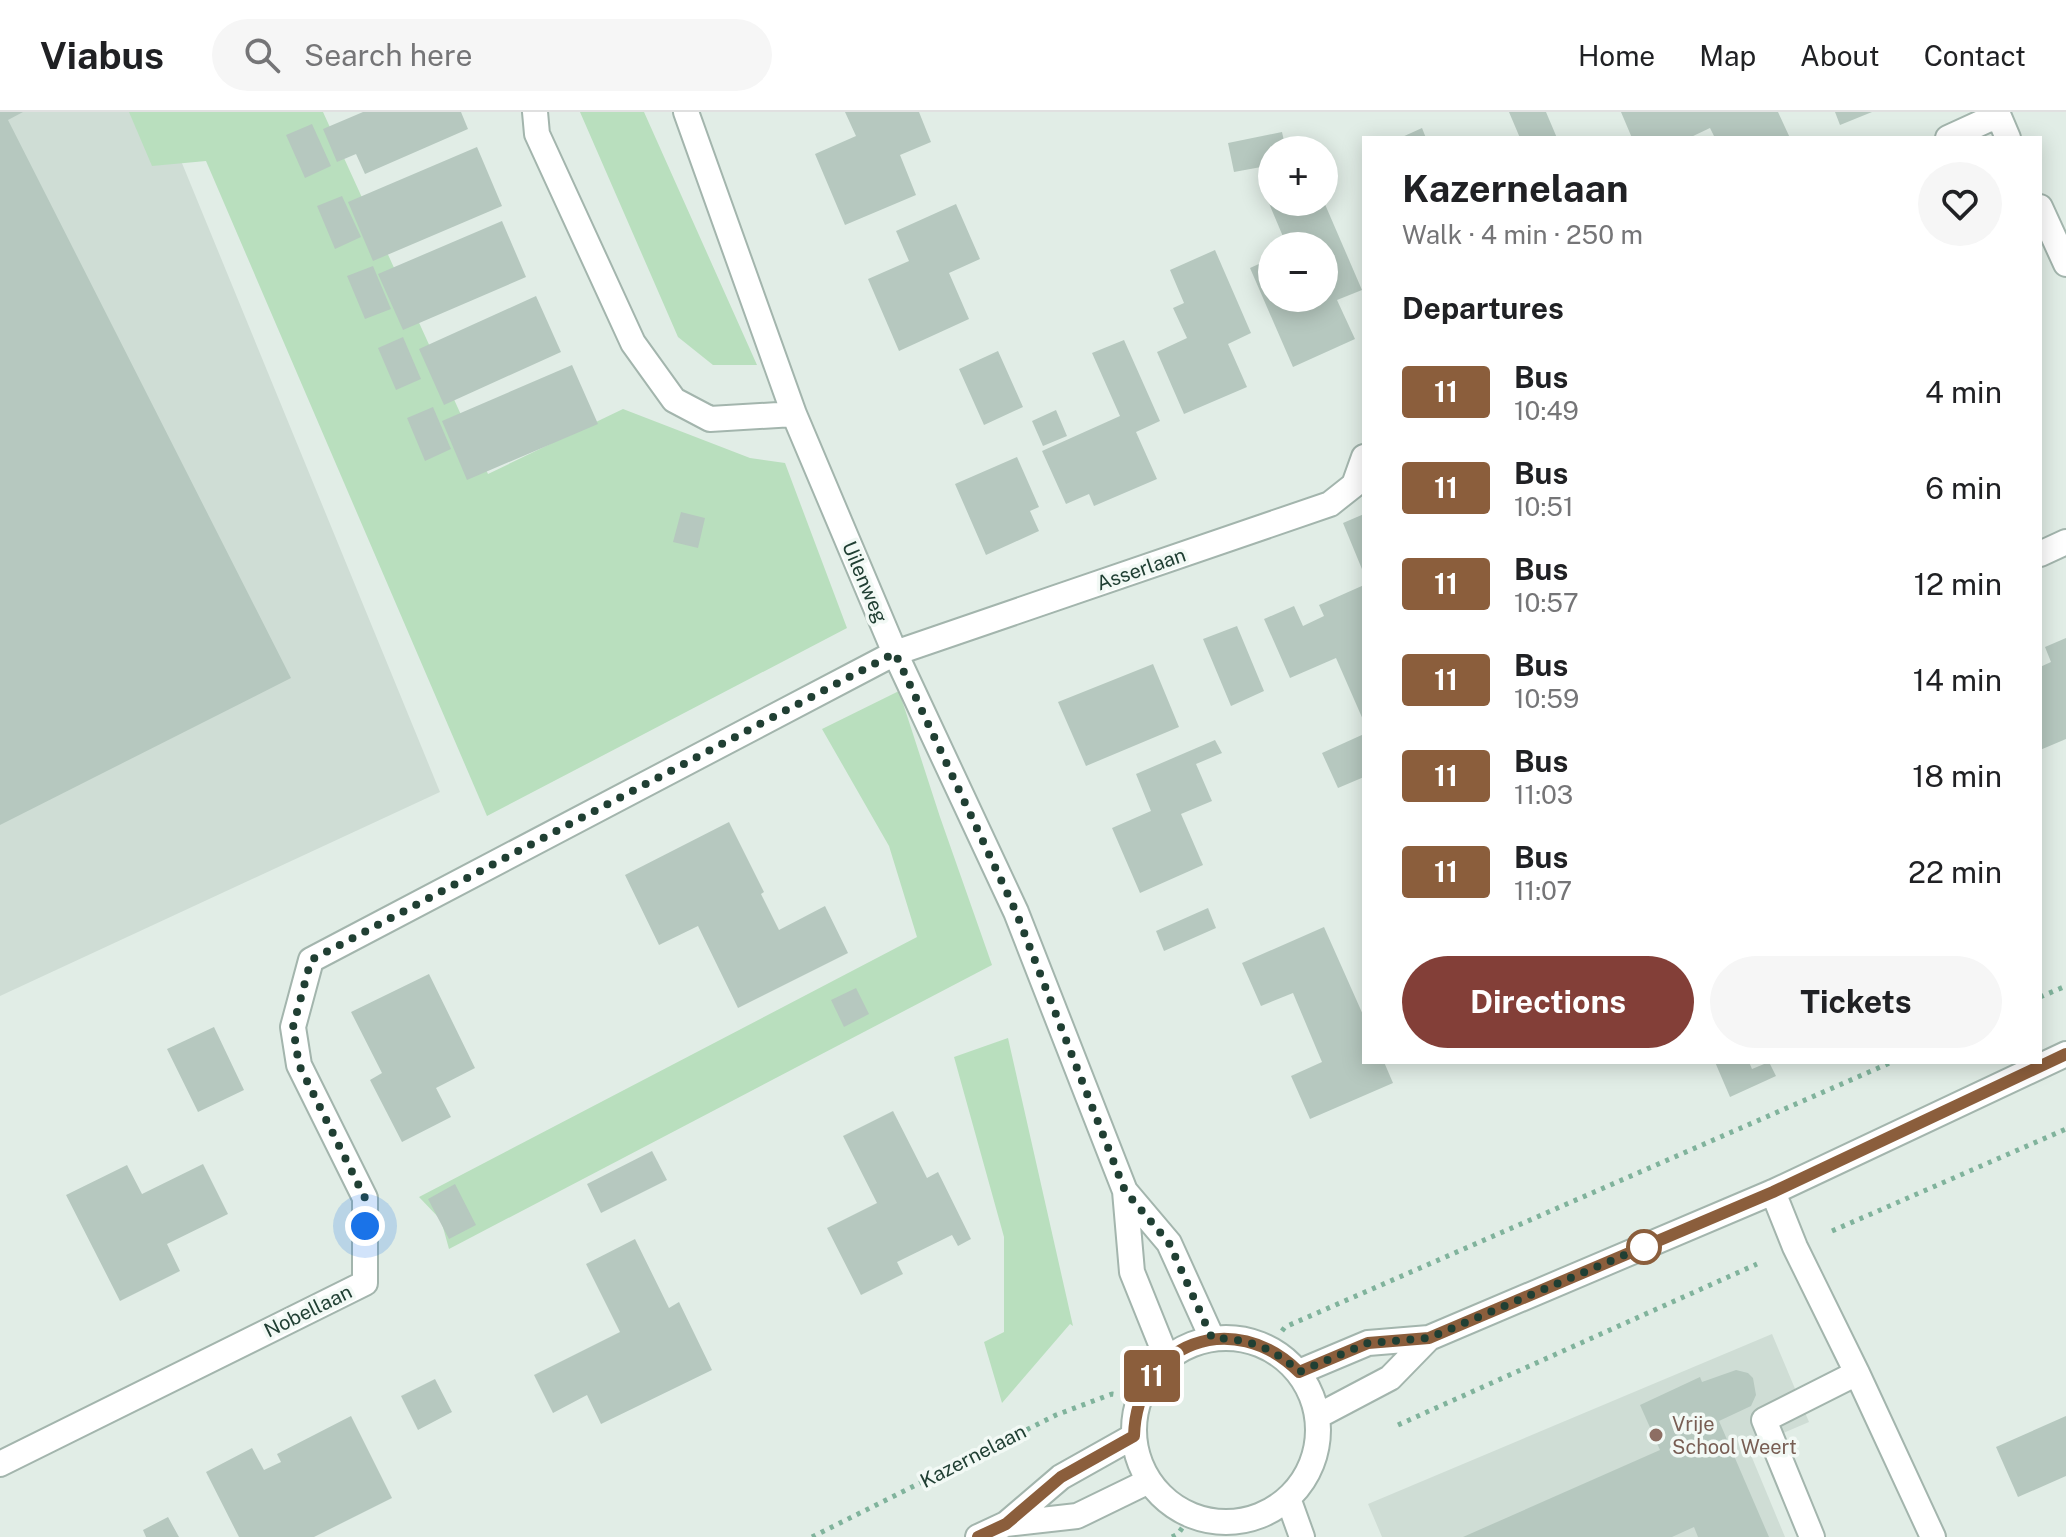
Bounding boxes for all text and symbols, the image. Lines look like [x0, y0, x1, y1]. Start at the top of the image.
search box [212, 19, 772, 91]
text: Viabus [40, 33, 164, 78]
icon: search [240, 33, 284, 77]
text: Search here [304, 37, 472, 73]
text: Home [1578, 39, 1655, 72]
text: Map [1699, 39, 1756, 72]
text: About [1800, 39, 1880, 72]
text: Contact [1924, 39, 2026, 72]
map controls [1258, 136, 1338, 312]
button: + [1258, 136, 1338, 216]
button: heart [1918, 162, 2002, 246]
text: Kazernelaan [1402, 166, 1629, 211]
text: Walk · 4 min · 250 m [1402, 219, 1643, 250]
button: − [1258, 232, 1338, 312]
text: Departures [1402, 290, 1564, 326]
text: Bus [1514, 359, 1568, 395]
text: 4 min [1925, 374, 2002, 410]
text: 11 [1434, 375, 1458, 408]
text: 10:49 [1514, 395, 1579, 426]
text: Bus [1514, 455, 1568, 491]
text: 6 min [1925, 470, 2002, 506]
text: 11 [1434, 471, 1458, 504]
text: 10:51 [1514, 491, 1574, 522]
street label: Uilenweg [837, 538, 893, 626]
street label: Asserlaan [1093, 543, 1189, 595]
text: Bus [1514, 551, 1568, 587]
text: 12 min [1914, 566, 2002, 602]
text: 11 [1434, 567, 1458, 600]
text: 10:57 [1514, 587, 1579, 618]
text: Bus [1514, 647, 1568, 683]
text: 14 min [1913, 662, 2002, 698]
text: 11 [1434, 663, 1458, 696]
text: 10:59 [1514, 683, 1579, 714]
text: Bus [1514, 743, 1568, 779]
text: 18 min [1912, 758, 2002, 794]
text: 11 [1434, 759, 1458, 792]
text: 11:03 [1514, 779, 1573, 810]
text: Bus [1514, 839, 1568, 875]
text: 22 min [1908, 854, 2002, 890]
text: 11 [1434, 855, 1458, 888]
text: 11:07 [1514, 875, 1572, 906]
button: Directions [1402, 956, 1694, 1048]
button: Tickets [1710, 956, 2002, 1048]
your location [345, 1206, 385, 1246]
unlabelled marker [1627, 1230, 1661, 1264]
street label: Nobellaan [260, 1279, 356, 1343]
line badge: 11 [1116, 1350, 1188, 1402]
text: 11 [1140, 1359, 1164, 1392]
place label: Vrije School Weert [1672, 1412, 1797, 1459]
street label: Kazernelaan [916, 1419, 1030, 1493]
marker: Vrije School Weert [1647, 1426, 1665, 1444]

